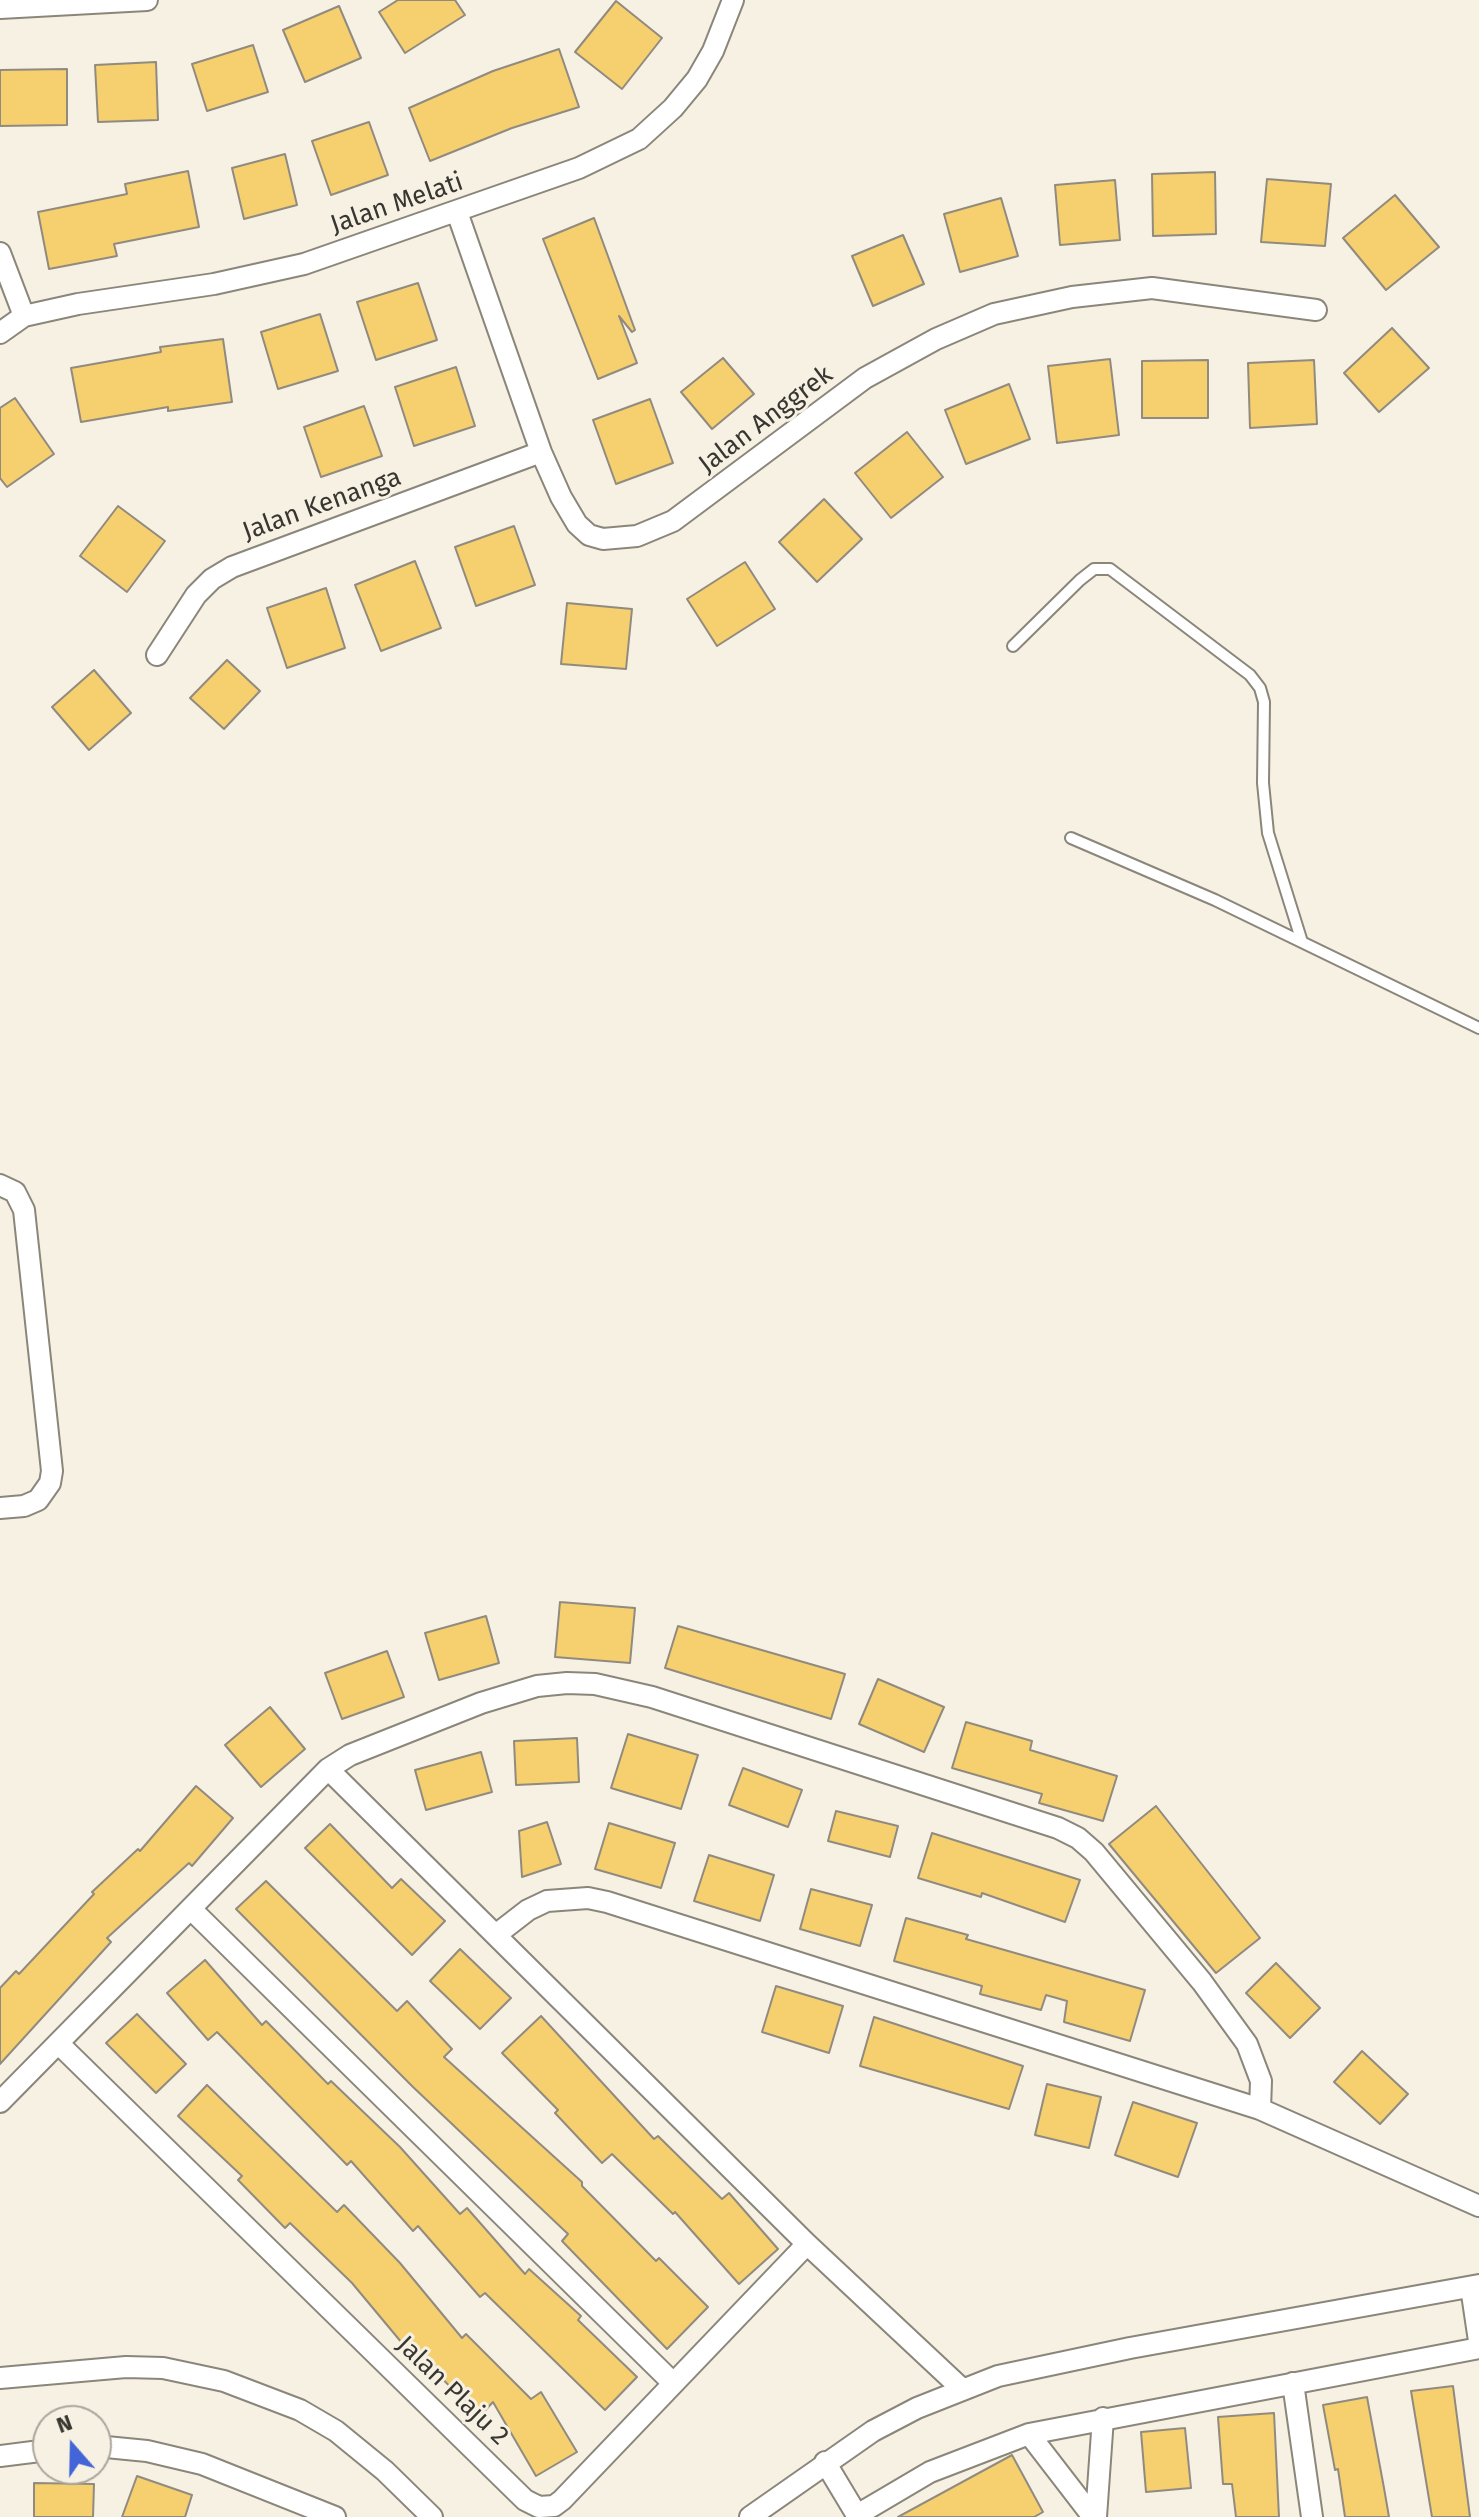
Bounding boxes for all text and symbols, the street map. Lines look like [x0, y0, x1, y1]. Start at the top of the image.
street label: Jalan Melati [327, 167, 467, 241]
street label: Jalan Anggrek [693, 360, 839, 480]
street label: Jalan Kenanga [238, 462, 406, 548]
street label: Jalan Plaju 2 [389, 2330, 515, 2452]
north arrow [32, 2405, 112, 2485]
text: N [53, 2409, 76, 2439]

